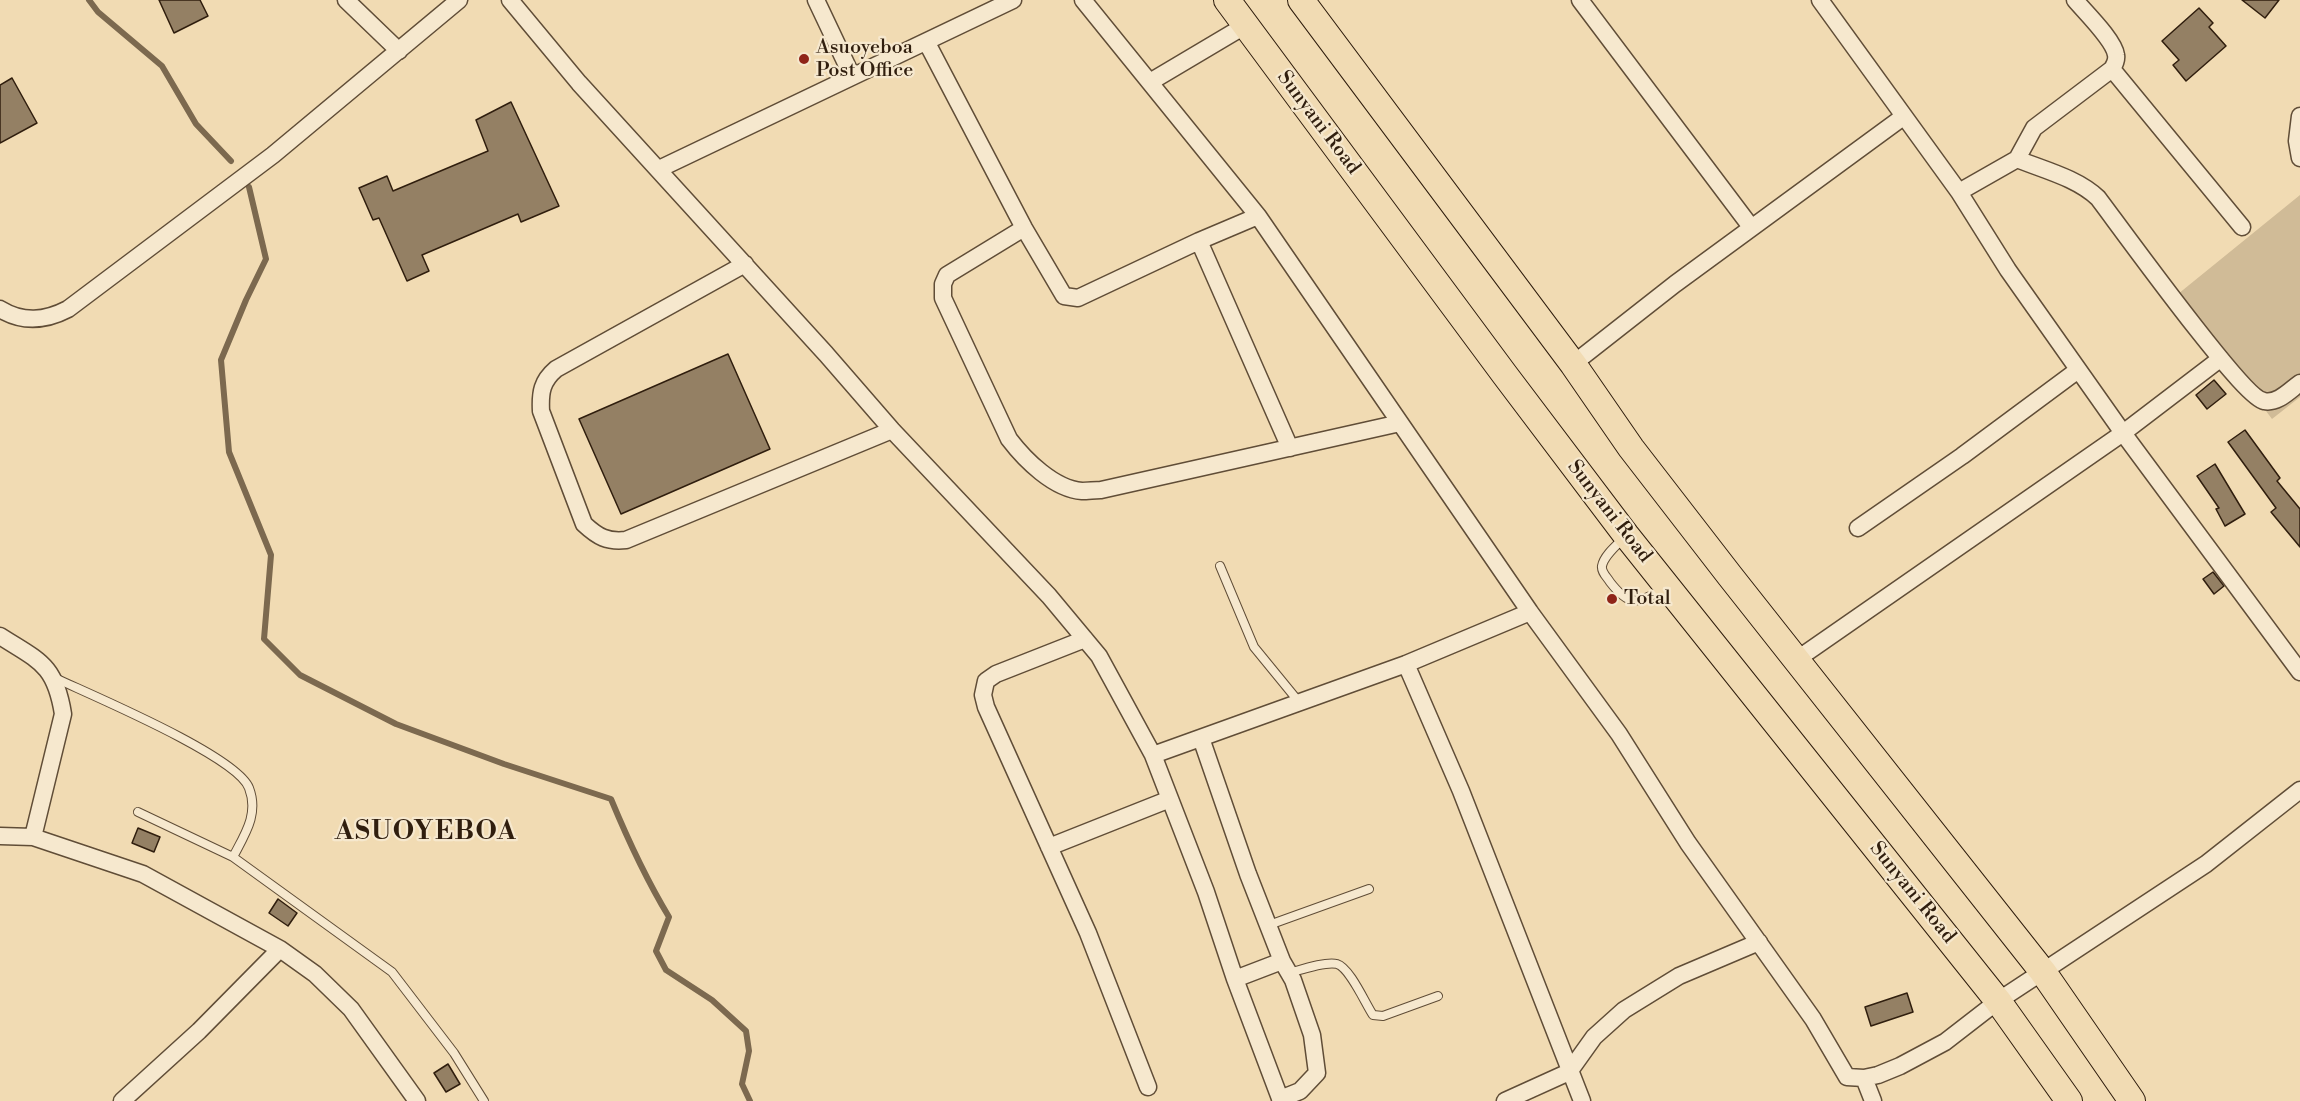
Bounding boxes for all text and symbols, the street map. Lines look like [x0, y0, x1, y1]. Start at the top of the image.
place label: Asuoyeboa Post Office [816, 36, 913, 83]
marker: Asuoyeboa Post Office [797, 52, 811, 66]
street label: Sunyani Road [1271, 66, 1365, 180]
street label: Sunyani Road [1562, 456, 1656, 568]
place label: Total [1624, 587, 1671, 611]
marker: Total [1605, 592, 1619, 606]
district label: ASUOYEBOA [335, 817, 517, 849]
street label: Sunyani Road [1864, 837, 1960, 949]

